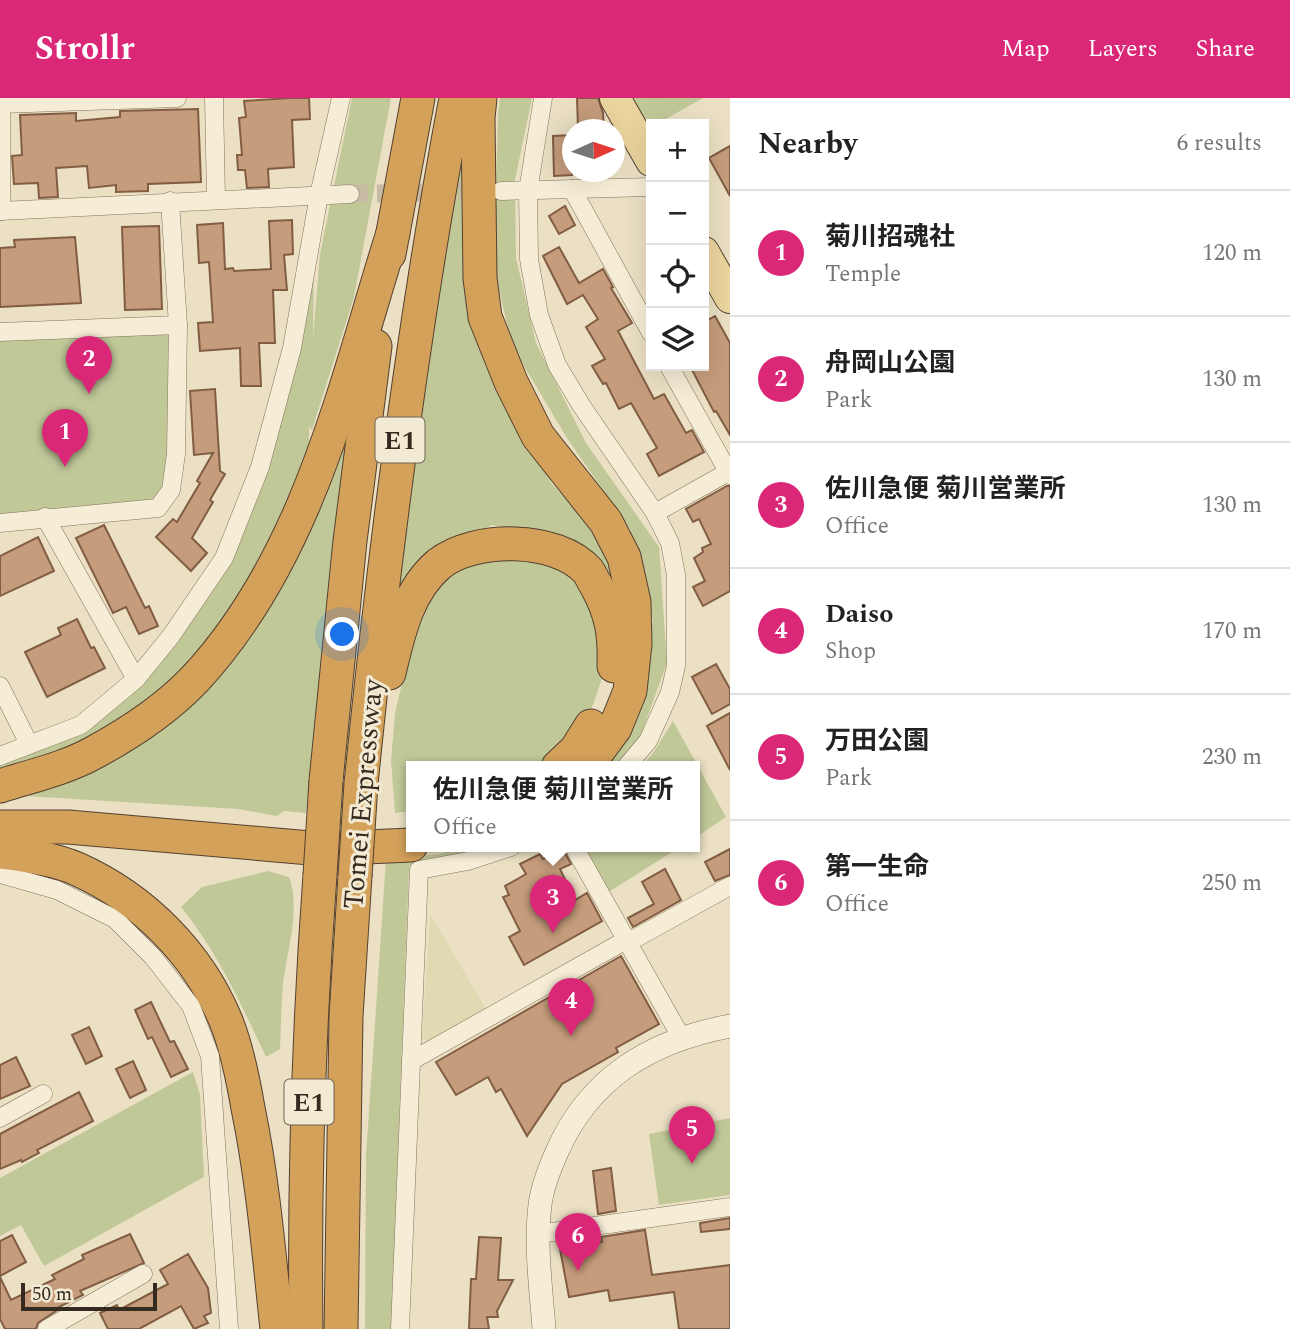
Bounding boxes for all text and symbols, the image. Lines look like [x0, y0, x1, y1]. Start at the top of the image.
text: Strollr [35, 24, 135, 74]
text: Map [1001, 31, 1050, 67]
text: Layers [1088, 31, 1158, 67]
text: Share [1196, 31, 1255, 67]
north arrow [562, 119, 625, 182]
map controls [646, 119, 709, 371]
button: + [646, 119, 709, 182]
text: Nearby [758, 121, 857, 167]
text: 6 results [1177, 126, 1262, 161]
button: − [646, 182, 709, 245]
text: 菊川招魂社 [825, 217, 955, 257]
text: 1 [775, 236, 787, 271]
text: 120 m [1202, 236, 1262, 271]
button: locate [646, 245, 709, 308]
text: Temple [825, 257, 901, 292]
button: layers [646, 308, 709, 371]
pin: 2 [66, 336, 112, 394]
text: 舟岡山公園 [825, 343, 955, 383]
text: 2 [775, 362, 787, 397]
text: 130 m [1202, 362, 1262, 397]
text: Park [825, 383, 872, 418]
pin: 1 [42, 409, 88, 467]
road number: E1 [376, 418, 424, 462]
text: 佐川急便 菊川営業所 [825, 469, 1066, 509]
text: 3 [775, 488, 787, 523]
text: 130 m [1202, 488, 1262, 523]
text: Office [825, 509, 889, 544]
text: Daiso [825, 594, 893, 634]
text: 4 [775, 614, 787, 649]
text: 170 m [1202, 614, 1262, 649]
your location [325, 617, 359, 651]
text: Shop [825, 634, 876, 669]
street label: Tomei Expressway [332, 676, 395, 911]
text: 万田公園 [825, 721, 929, 761]
text: 5 [775, 740, 787, 775]
text: 230 m [1202, 740, 1262, 775]
popup [406, 761, 700, 852]
text: Park [825, 761, 872, 796]
text: 佐川急便 菊川営業所 [433, 770, 673, 810]
text: Office [433, 810, 497, 845]
text: 第一生命 [825, 847, 929, 887]
text: 6 [775, 866, 787, 901]
text: 250 m [1202, 866, 1262, 901]
pin: 3 [530, 875, 576, 933]
text: Office [825, 887, 889, 922]
pin: 4 [548, 978, 594, 1036]
road number: E1 [284, 1079, 334, 1124]
pin: 5 [669, 1106, 715, 1164]
pin: 6 [555, 1213, 601, 1271]
scale bar [21, 1280, 158, 1312]
text: 50 m [32, 1280, 72, 1309]

